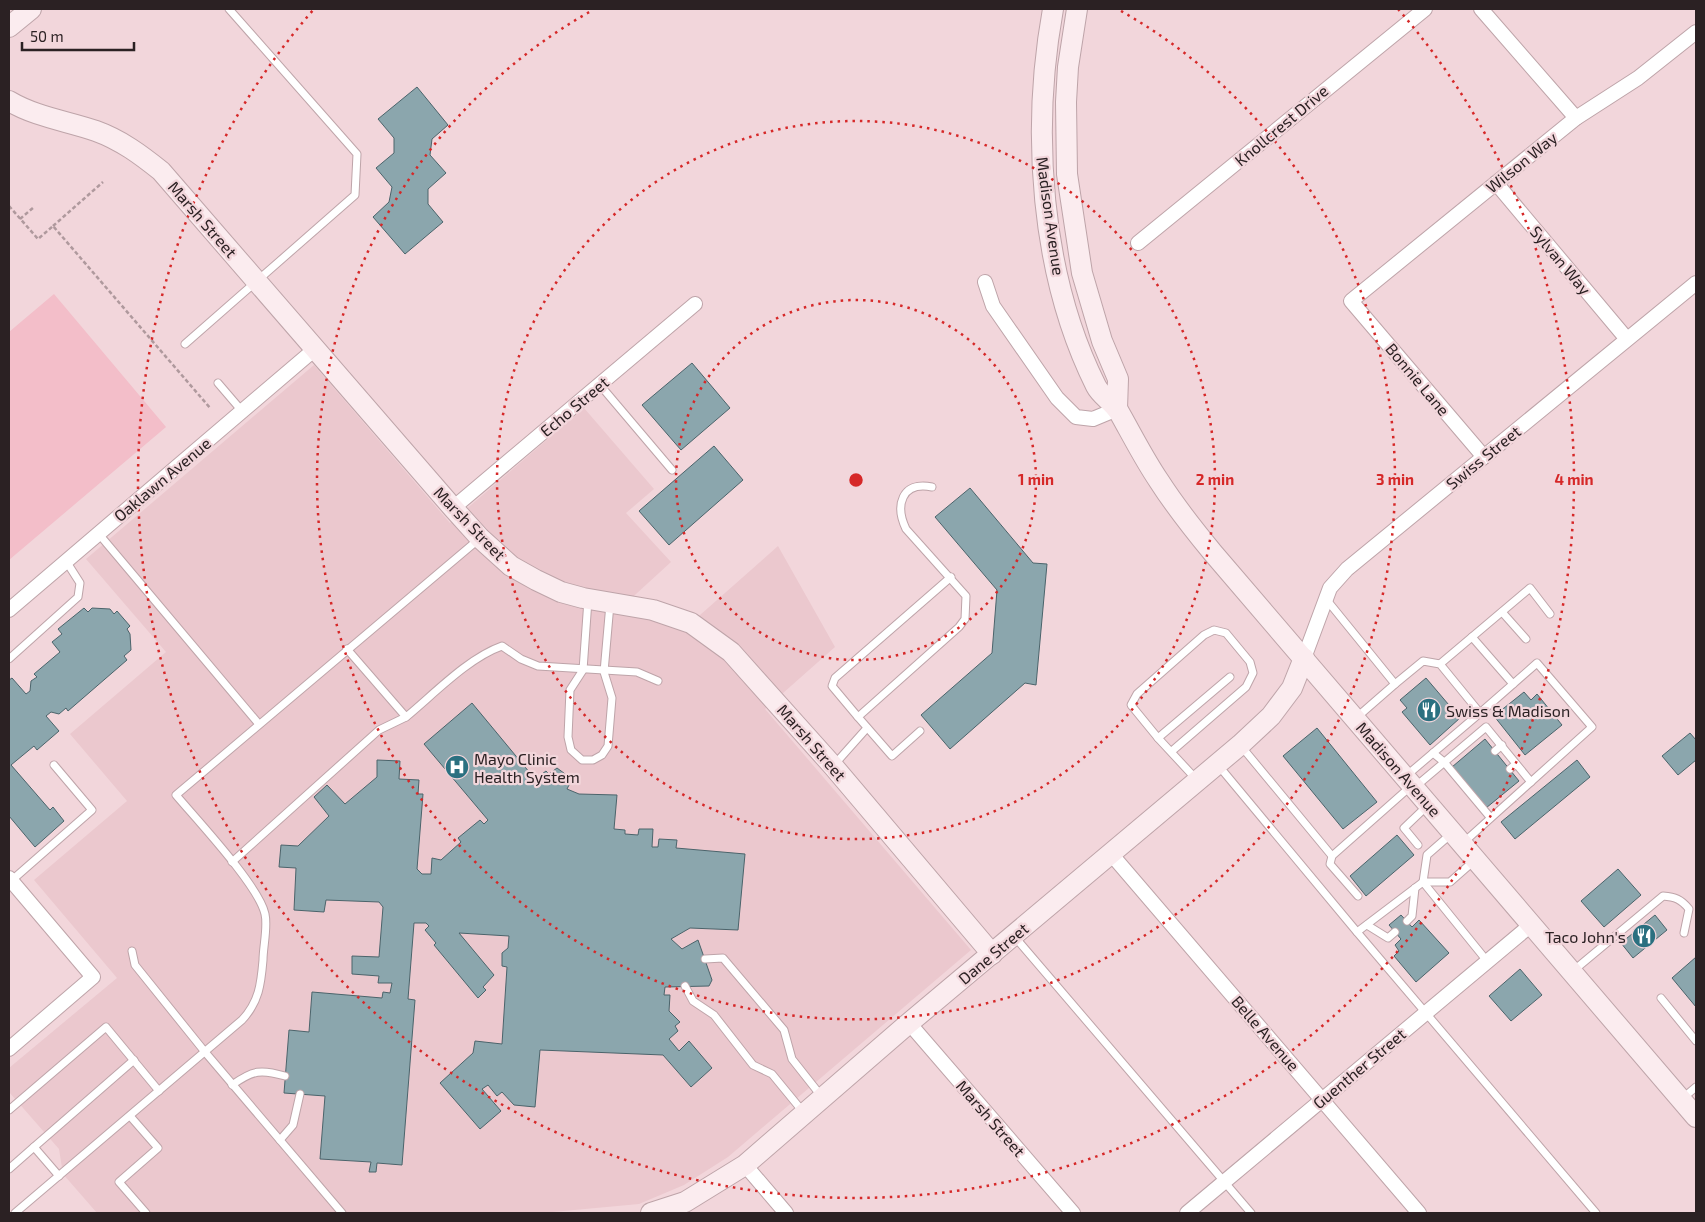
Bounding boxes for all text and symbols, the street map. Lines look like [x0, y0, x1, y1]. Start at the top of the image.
scale bar [22, 20, 135, 52]
text: 50 m [30, 27, 64, 45]
street label: Knollcrest Drive [1231, 81, 1331, 169]
street label: Wilson Way [1482, 127, 1561, 196]
street label: Madison Avenue [1033, 156, 1069, 276]
street label: Marsh Street [165, 177, 241, 261]
street label: Sylvan Way [1527, 222, 1596, 299]
street label: Bonnie Lane [1382, 339, 1454, 419]
street label: Echo Street [536, 372, 612, 440]
street label: Swiss Street [1442, 421, 1524, 493]
street label: Oaklawn Avenue [110, 433, 214, 525]
text: 1 min [1018, 470, 1054, 488]
text: 2 min [1196, 470, 1234, 488]
text: 3 min [1376, 470, 1414, 488]
text: 4 min [1554, 470, 1594, 488]
centre of rings [847, 471, 865, 489]
street label: Marsh Street [430, 482, 510, 564]
restaurant icon: Swiss & Madison [1416, 697, 1442, 723]
street label: Marsh Street [774, 700, 850, 784]
place label: Swiss & Madison [1446, 701, 1570, 720]
street label: Madison Avenue [1353, 718, 1445, 820]
place label: Mayo Clinic Health System [474, 749, 580, 786]
hospital icon: Mayo Clinic Health System [444, 754, 470, 780]
street label: Dane Street [954, 918, 1032, 988]
restaurant icon: Taco John's [1631, 923, 1657, 949]
place label: Taco John's [1545, 927, 1626, 946]
street label: Belle Avenue [1228, 992, 1304, 1074]
street label: Guenther Street [1309, 1024, 1409, 1112]
street label: Marsh Street [953, 1076, 1029, 1160]

